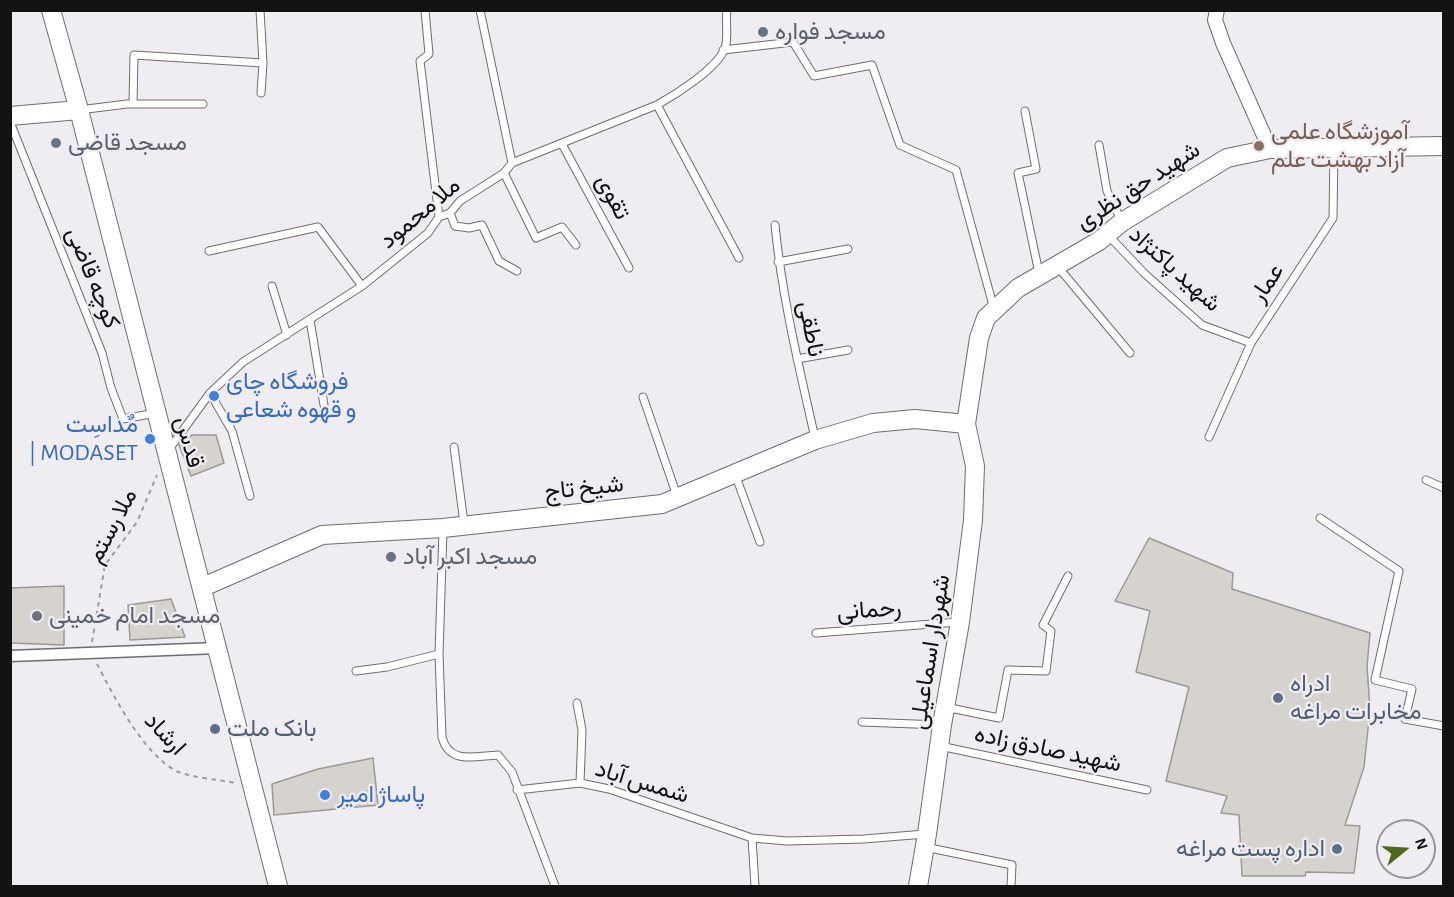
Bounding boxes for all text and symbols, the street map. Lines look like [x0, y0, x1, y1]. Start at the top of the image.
place label: مسجد فواره [775, 18, 886, 46]
marker: مسجد فواره [756, 25, 770, 39]
place label: آموزشگاه علمی آزاد بهشت علم [1271, 118, 1409, 174]
place label: مسجد قاضی [68, 129, 187, 157]
street label: شهید حق نظری [1071, 135, 1205, 237]
marker: مسجد قاضی [49, 136, 63, 150]
marker: آموزشگاه علمی آزاد بهشت علم [1252, 139, 1266, 153]
street label: تقوی [589, 169, 637, 225]
street label: ملا محمود [374, 171, 466, 255]
street label: شهید پاکنژاد [1123, 220, 1227, 318]
street label: کوچه قاضی [60, 223, 126, 333]
street label: عمار [1244, 258, 1290, 308]
street label: ناطقی [791, 299, 831, 359]
place label: فروشگاه چای و قهوه شعاعی [226, 368, 356, 424]
marker: فروشگاه چای و قهوه شعاعی [207, 389, 221, 403]
place label: مٌداسِت | MODASET [29, 411, 138, 467]
street label: قدس [168, 413, 210, 471]
marker: مٌداسِت | MODASET [143, 432, 157, 446]
street label: شیخ تاج [543, 470, 625, 506]
street label: ملا رستم [80, 484, 144, 568]
place label: مسجد اکبر آباد [403, 543, 537, 571]
marker: مسجد اکبر آباد [384, 550, 398, 564]
street label: شهردار اسماعیلی [904, 572, 956, 732]
street label: رحمانی [836, 593, 902, 627]
place label: مسجد امام خمینی [49, 602, 220, 630]
marker: مسجد امام خمینی [30, 609, 44, 623]
place label: ادراه مخابرات مراغه [1290, 670, 1422, 726]
marker: ادراه مخابرات مراغه [1271, 691, 1285, 705]
street label: ارشاد [138, 706, 192, 762]
place label: بانک ملت [227, 715, 316, 743]
street label: شهید صادق زاده [972, 719, 1124, 779]
marker: بانک ملت [208, 722, 222, 736]
street label: شمس آباد [592, 754, 692, 810]
place label: پاساژ امیر [337, 781, 425, 809]
marker: پاساژ امیر [318, 788, 332, 802]
north arrow [1376, 819, 1436, 879]
place label: اداره پست مراغه [1176, 835, 1325, 863]
text: N [1412, 836, 1431, 852]
marker: اداره پست مراغه [1330, 842, 1344, 856]

